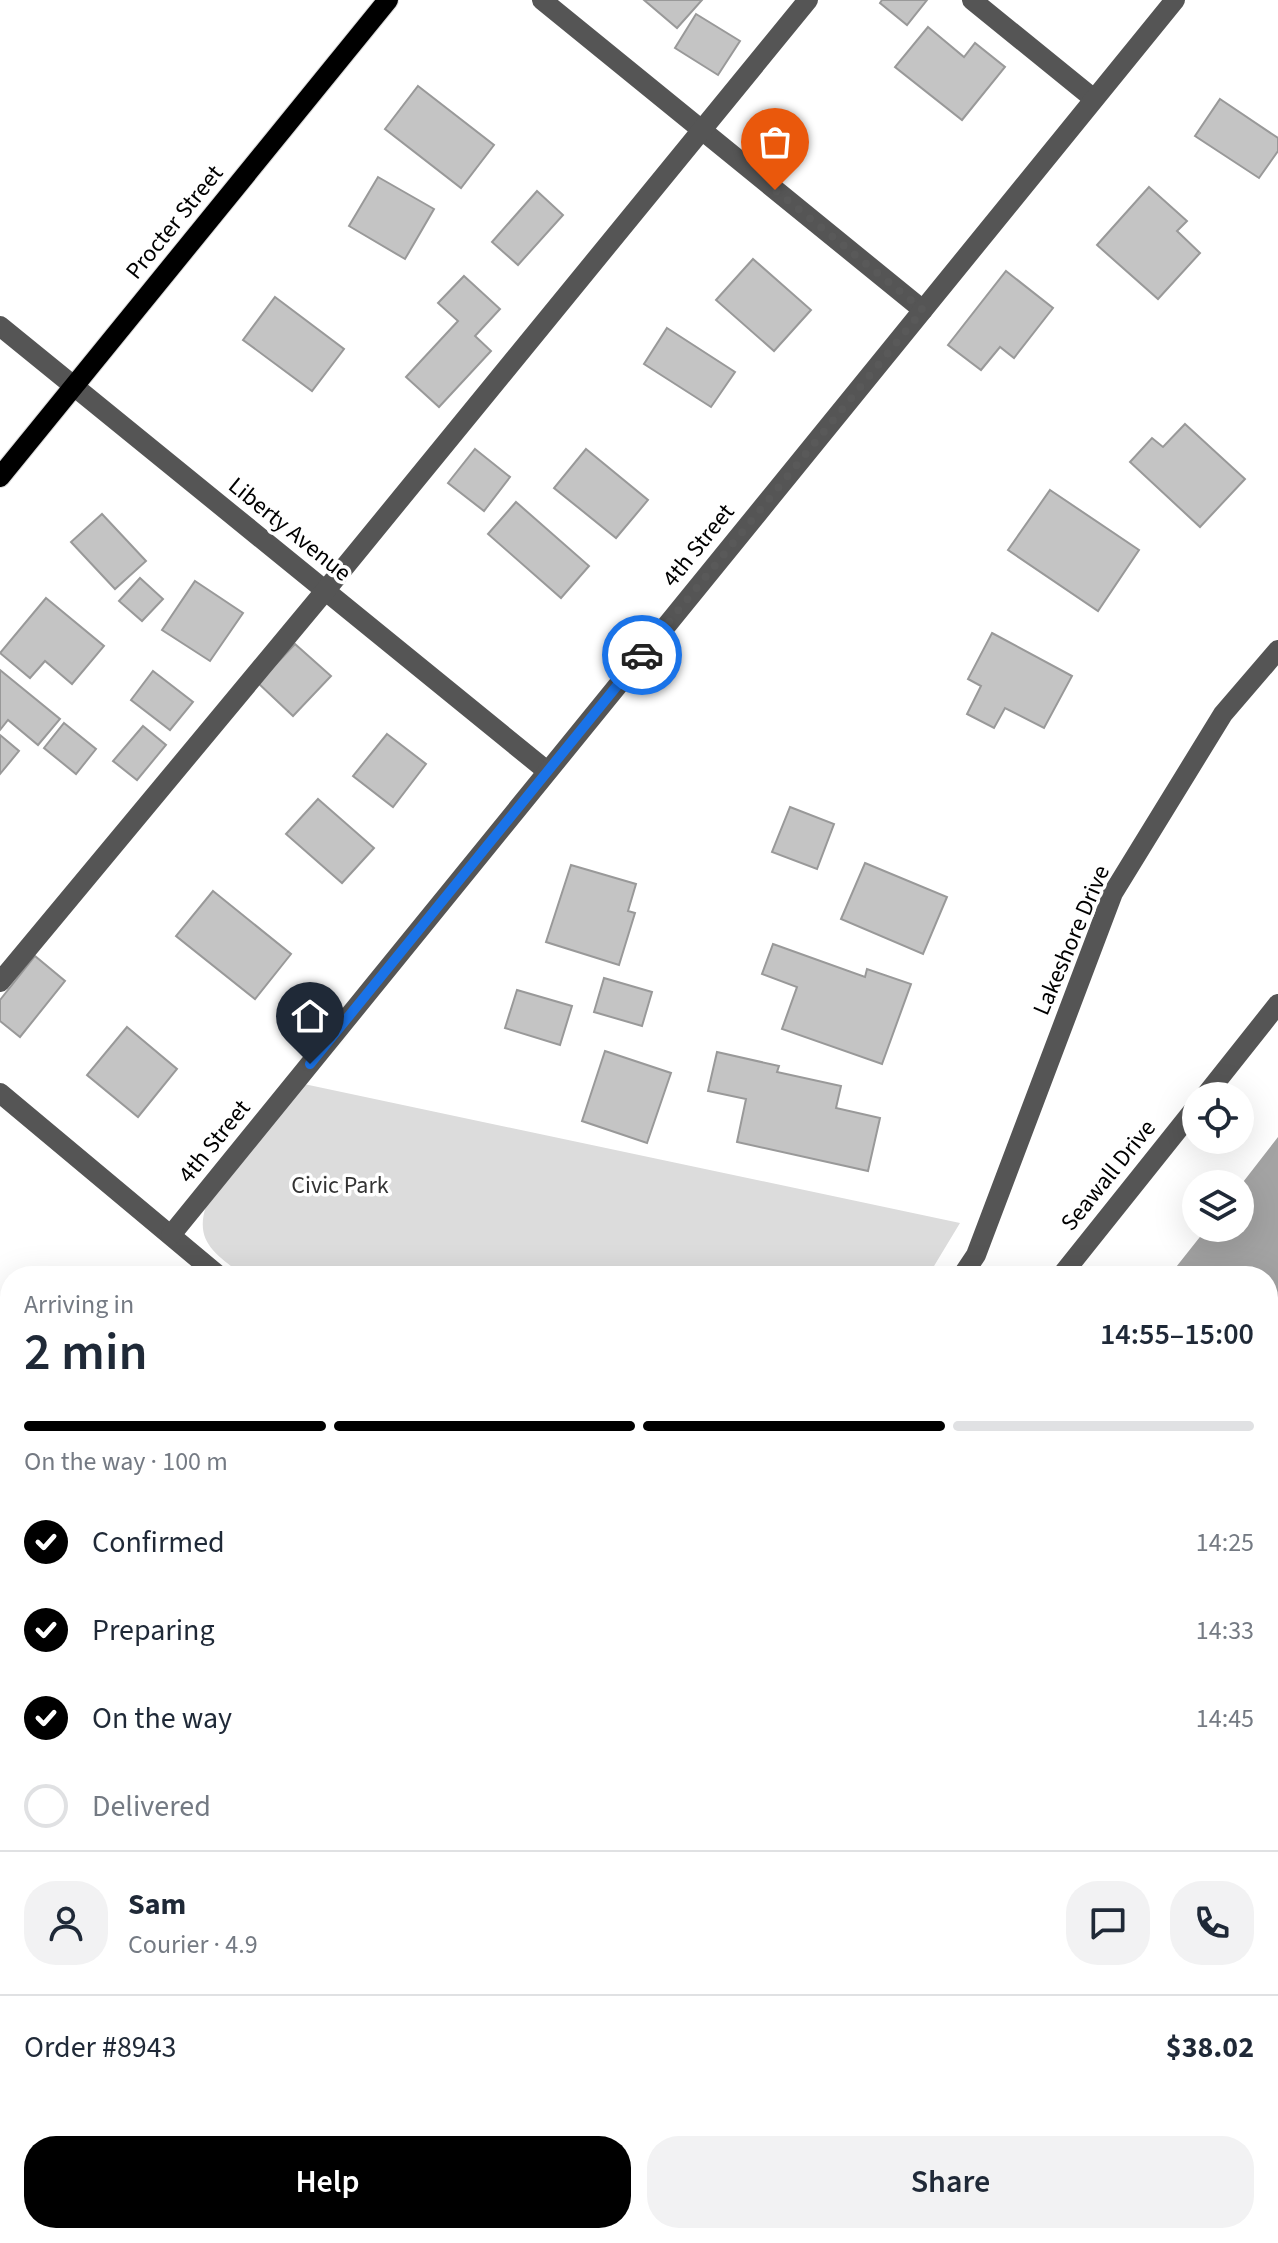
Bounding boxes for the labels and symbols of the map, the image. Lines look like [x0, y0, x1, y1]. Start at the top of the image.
pin [741, 108, 809, 190]
street label: Procter Street [117, 158, 232, 287]
street label: Liberty Avenue [221, 469, 359, 590]
street label: 4th Street [654, 496, 743, 594]
courier [602, 615, 682, 695]
street label: Lakeshore Drive [1024, 860, 1119, 1021]
pin [276, 982, 344, 1064]
street label: 4th Street [170, 1092, 259, 1190]
street label: Seawall Drive [1052, 1112, 1164, 1239]
park label: Civic Park [291, 1168, 389, 1203]

